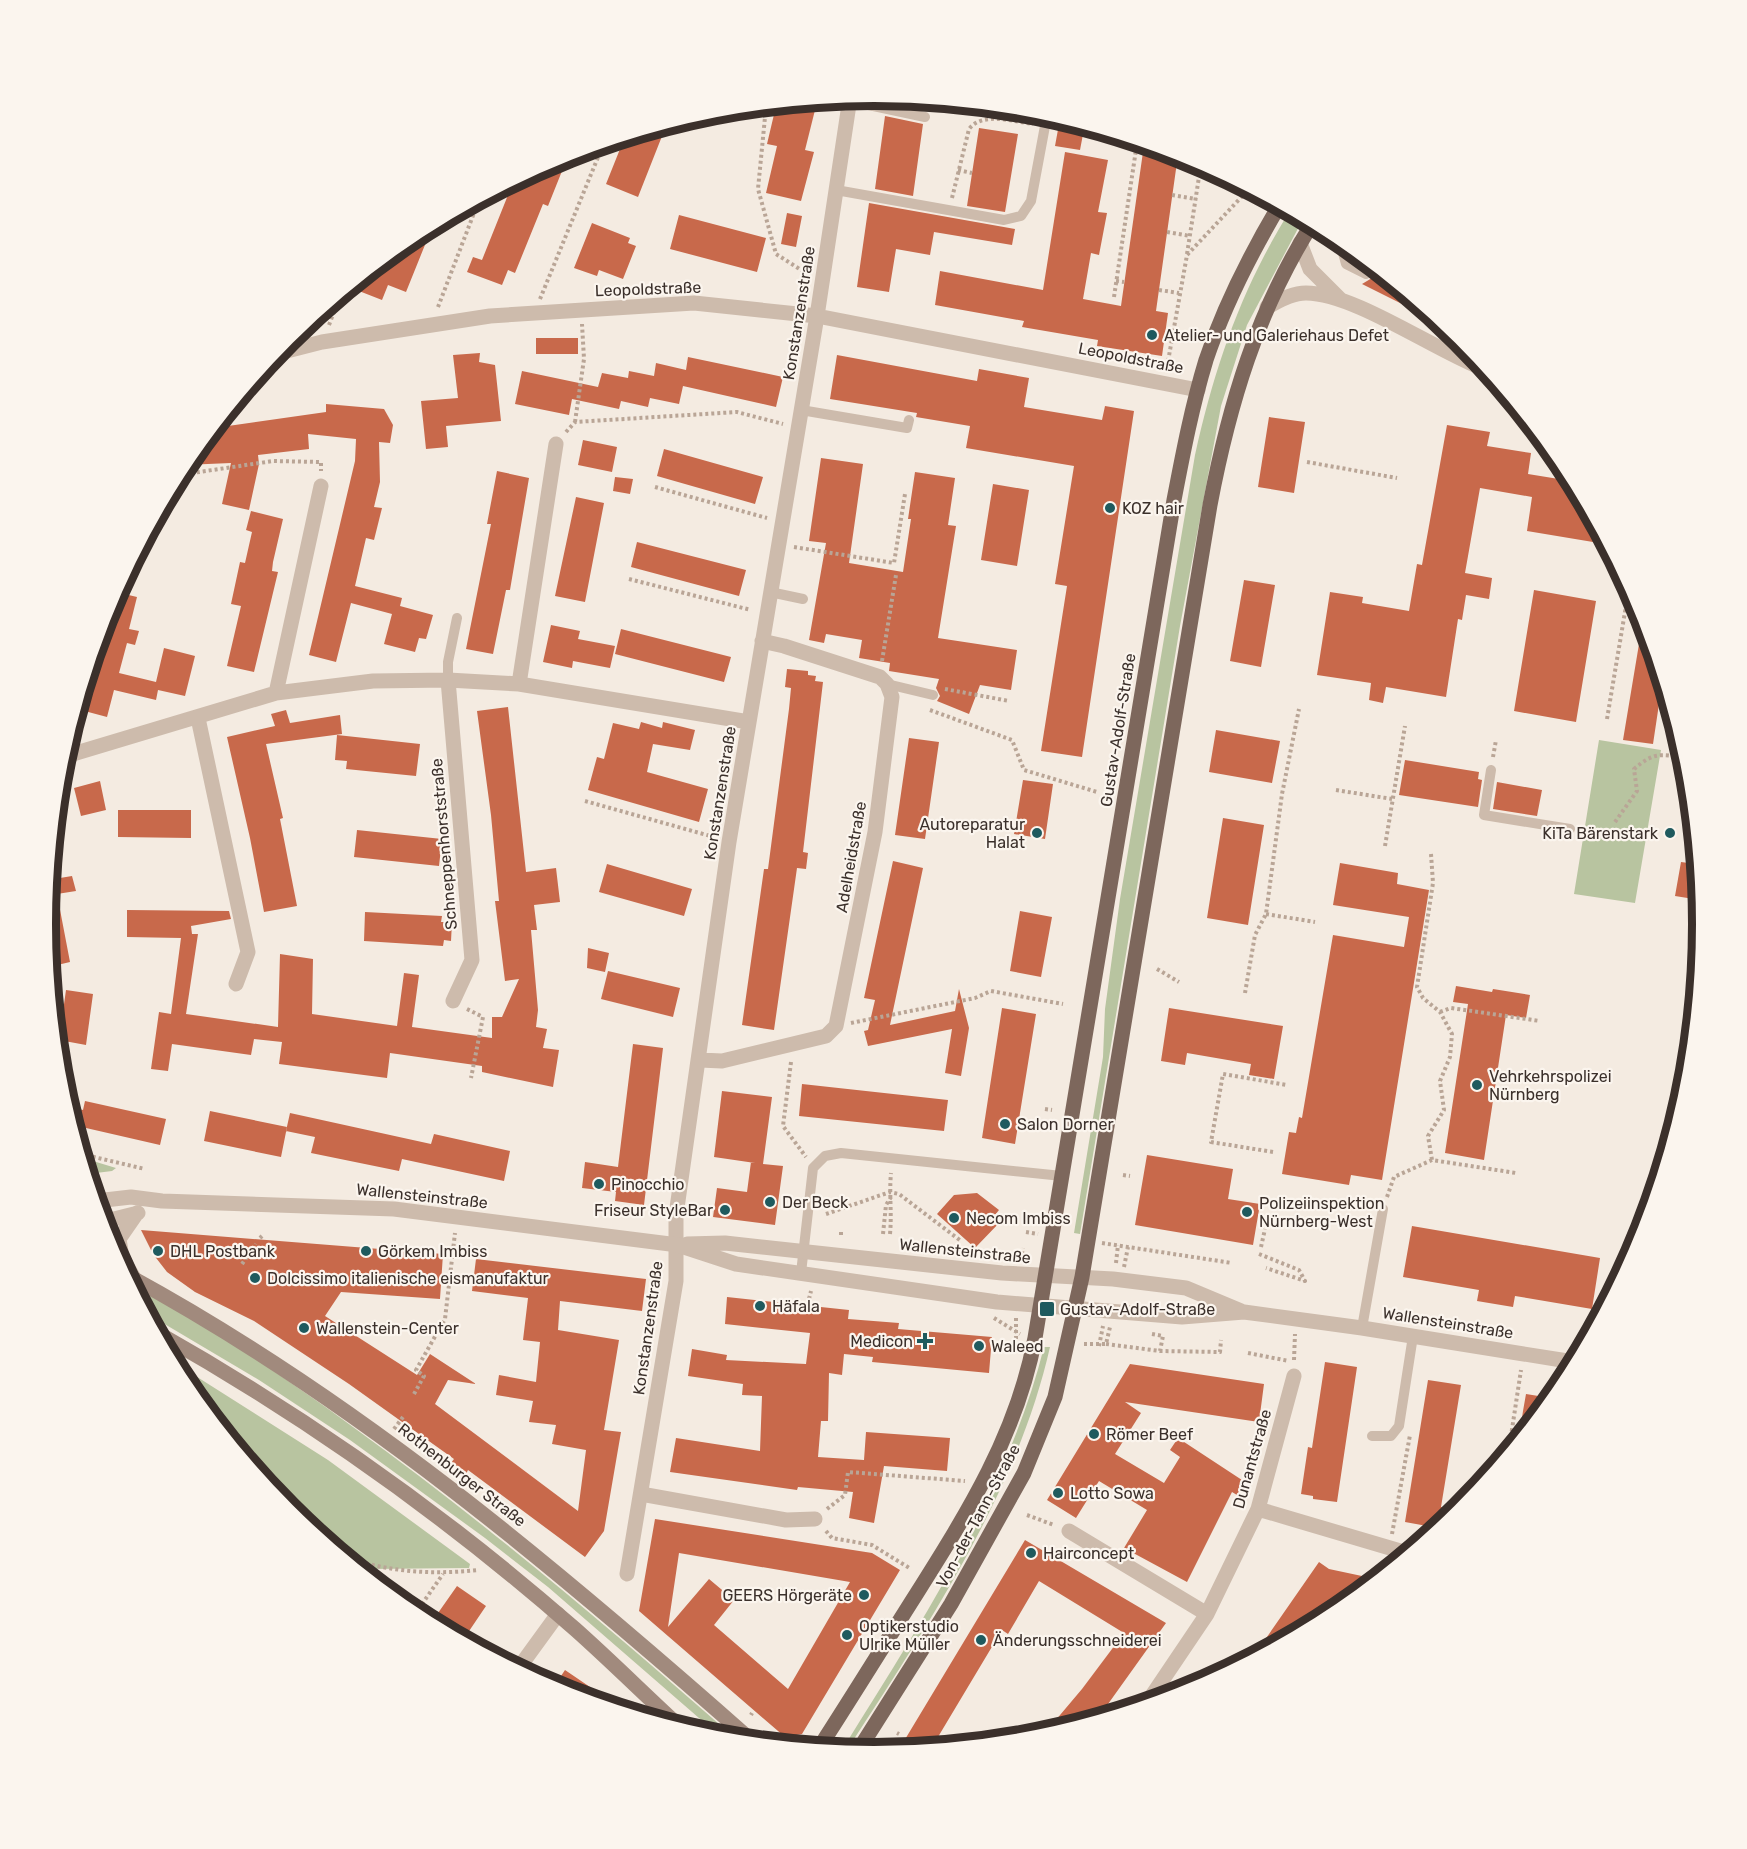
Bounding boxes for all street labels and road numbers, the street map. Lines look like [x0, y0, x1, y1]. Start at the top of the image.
street label: Konstanzenstraße [779, 245, 819, 381]
street label: Leopoldstraße [594, 278, 702, 300]
street label: Leopoldstraße [1077, 338, 1185, 378]
street label: Gustav-Adolf-Straße [1096, 652, 1140, 808]
street label: Konstanzenstraße [700, 725, 740, 861]
street label: Schneppenhorststraße [427, 758, 461, 930]
street label: Adelheidstraße [832, 800, 870, 914]
street label: Wallensteinstraße [355, 1180, 489, 1212]
street label: Wallensteinstraße [898, 1235, 1032, 1267]
street label: Konstanzenstraße [629, 1260, 667, 1396]
street label: Wallensteinstraße [1381, 1303, 1515, 1343]
street label: Dunantstraße [1229, 1407, 1275, 1511]
street label: Rothenburger Straße [394, 1419, 530, 1531]
street label: Von-der-Tann-Straße [932, 1441, 1024, 1591]

